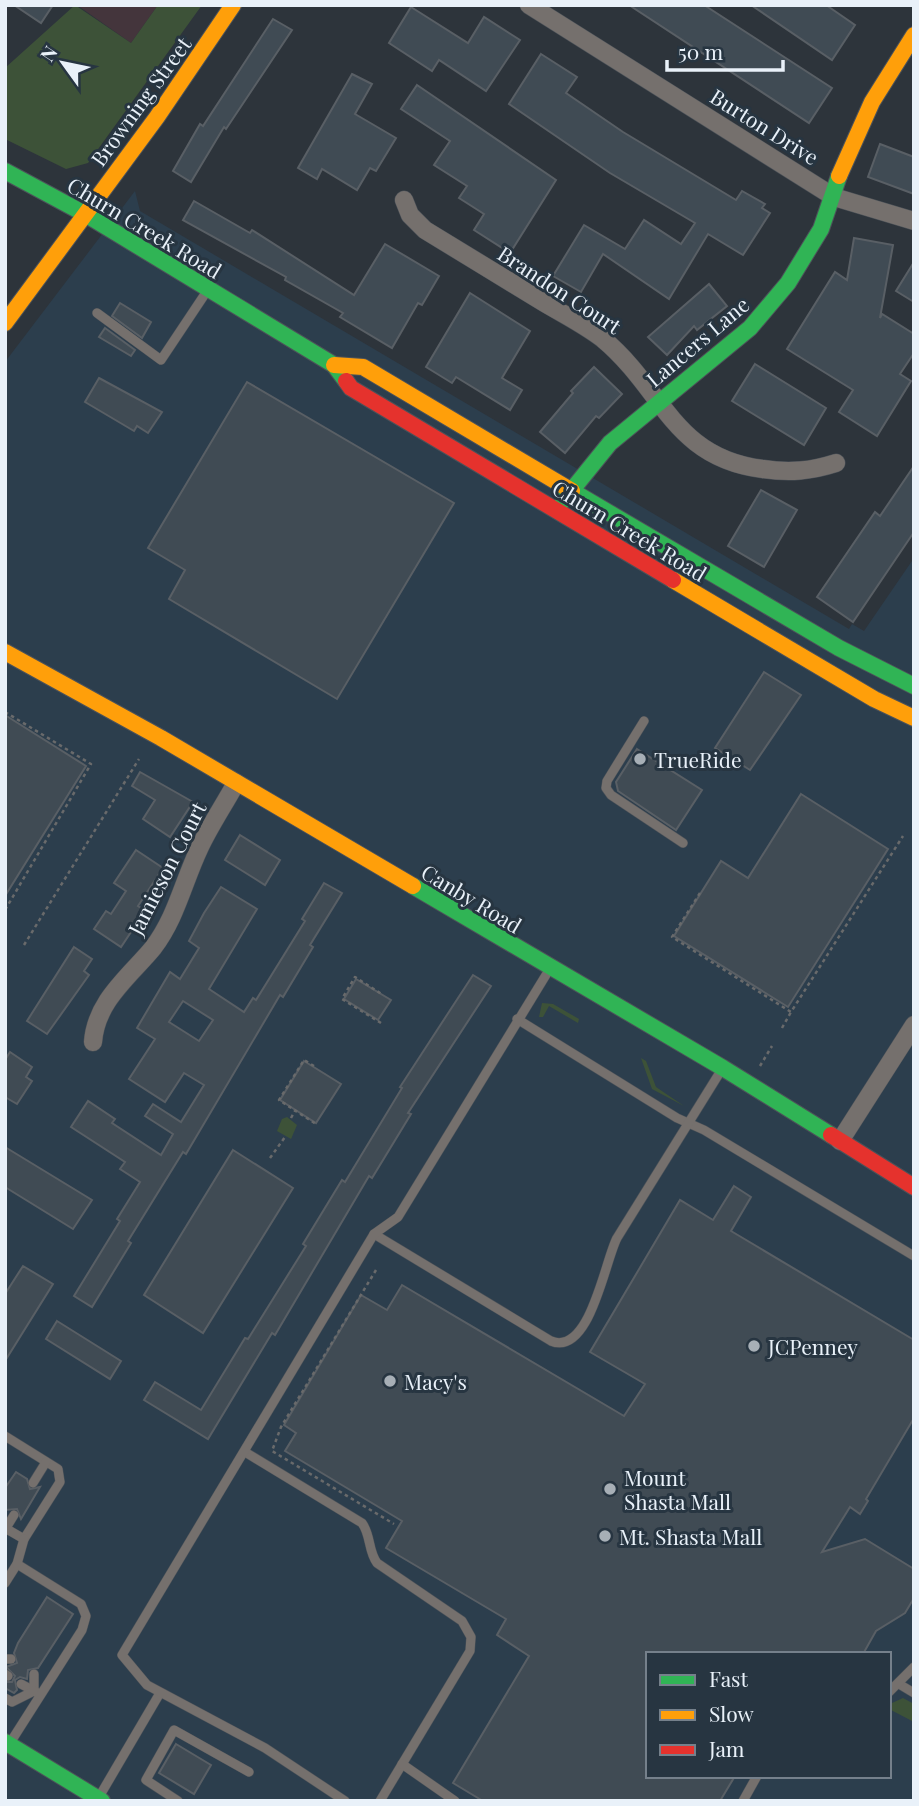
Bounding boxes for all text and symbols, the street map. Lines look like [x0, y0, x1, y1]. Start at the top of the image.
north arrow [28, 28, 98, 98]
scale bar [667, 28, 782, 72]
street label: Browning Street [84, 30, 197, 171]
text: 50 m [678, 37, 724, 65]
text: N [33, 40, 63, 66]
street label: Burton Drive [706, 82, 824, 170]
street label: Churn Creek Road [63, 170, 227, 284]
street label: Brandon Court [493, 239, 628, 340]
street label: Lancers Lane [640, 290, 754, 392]
street label: Churn Creek Road [548, 473, 712, 587]
place label: TrueRide [654, 745, 742, 773]
marker: TrueRide [632, 751, 648, 767]
street label: Jamieson Court [120, 796, 212, 940]
street label: Canby Road [417, 857, 527, 939]
place label: JCPenney [767, 1332, 858, 1360]
marker: JCPenney [746, 1338, 762, 1354]
place label: Macy's [404, 1367, 467, 1395]
marker: Macy's [382, 1373, 398, 1389]
place label: Mount Shasta Mall [624, 1463, 731, 1515]
marker: Mount Shasta Mall [602, 1481, 618, 1497]
place label: Mt. Shasta Mall [619, 1522, 762, 1550]
marker: Mt. Shasta Mall [597, 1528, 613, 1544]
legend [646, 1652, 891, 1778]
text: Fast [709, 1664, 748, 1692]
text: Slow [709, 1699, 754, 1727]
text: Jam [708, 1734, 745, 1762]

